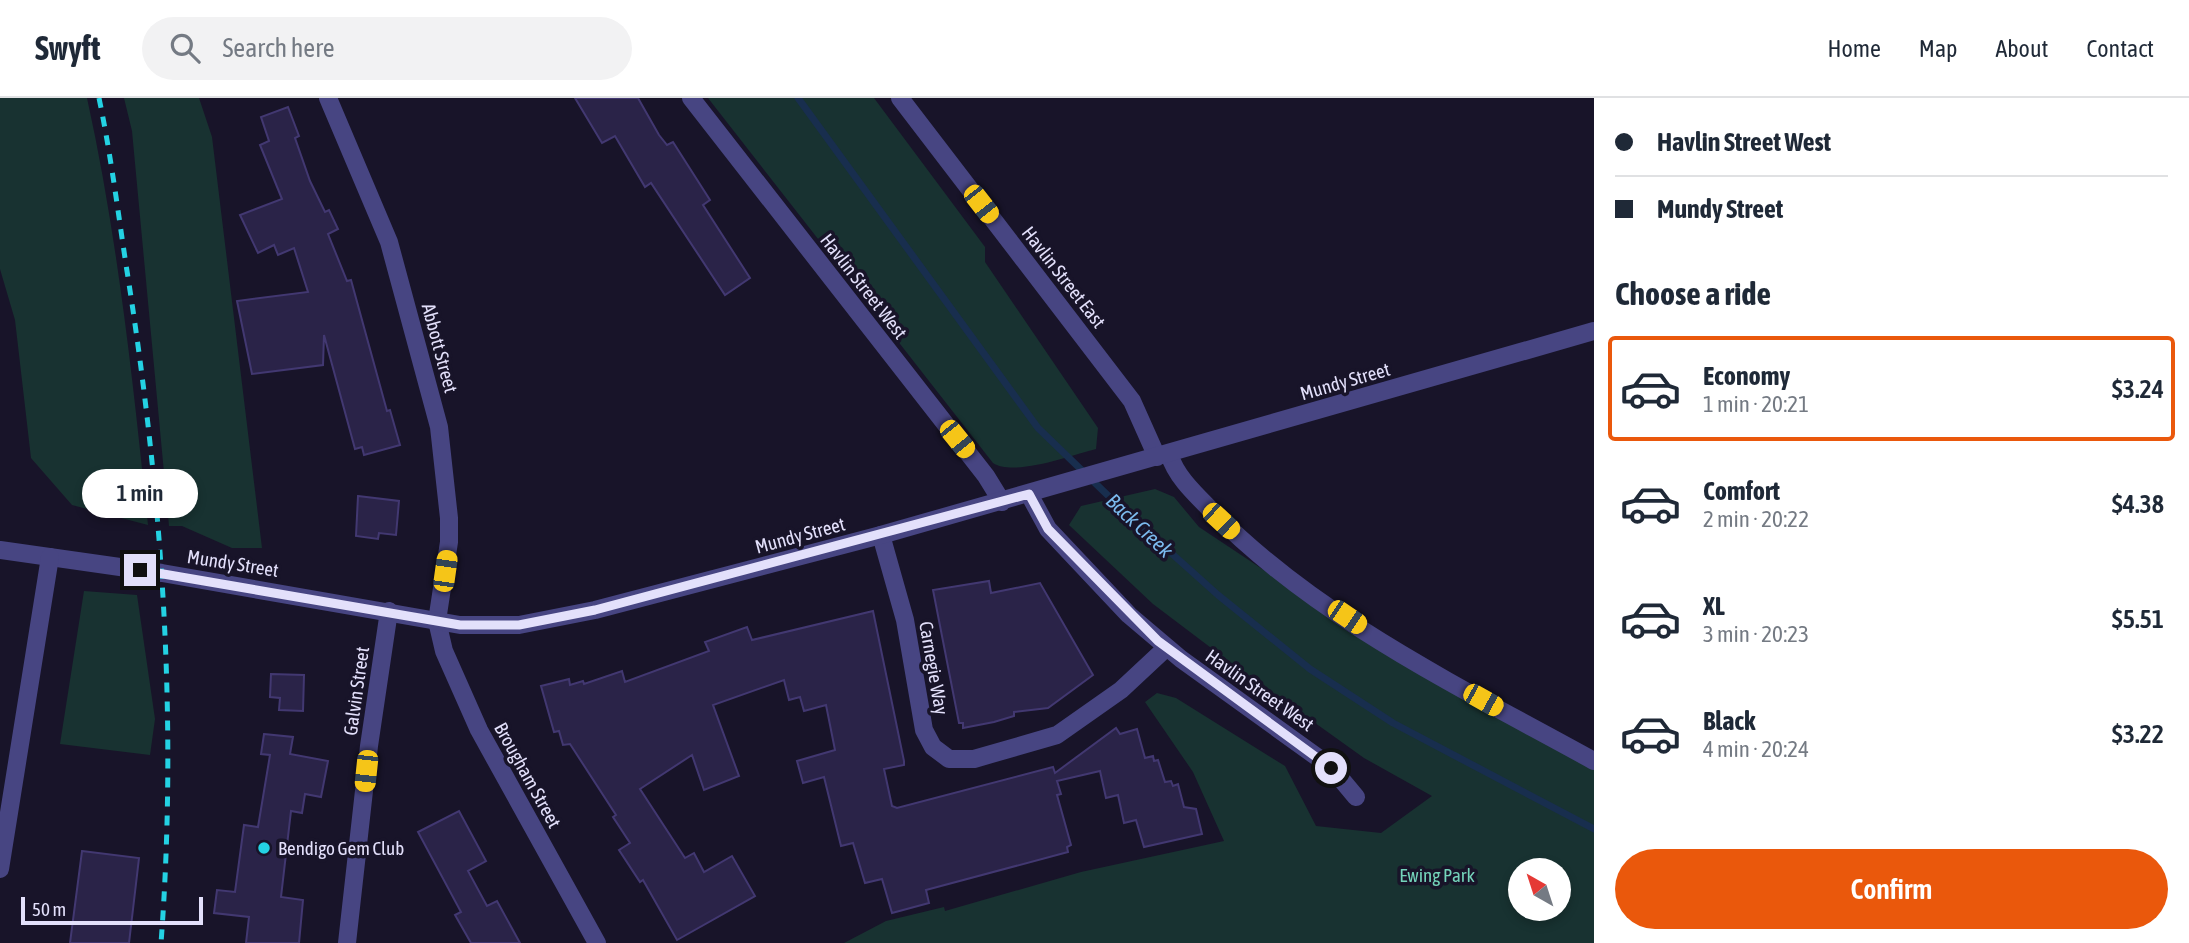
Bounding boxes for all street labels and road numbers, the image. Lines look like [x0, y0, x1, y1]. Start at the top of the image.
street label: Havlin Street East [1018, 222, 1110, 332]
street label: Havlin Street West [816, 229, 912, 343]
street label: Abbott Street [418, 301, 462, 395]
street label: Mundy Street [1298, 358, 1392, 404]
street label: Mundy Street [753, 512, 847, 558]
street label: Mundy Street [186, 545, 280, 581]
street label: Carnegie Way [915, 620, 953, 717]
street label: Galvin Street [339, 645, 373, 737]
street label: Havlin Street West [1202, 645, 1318, 735]
street label: Brougham Street [490, 719, 566, 831]

